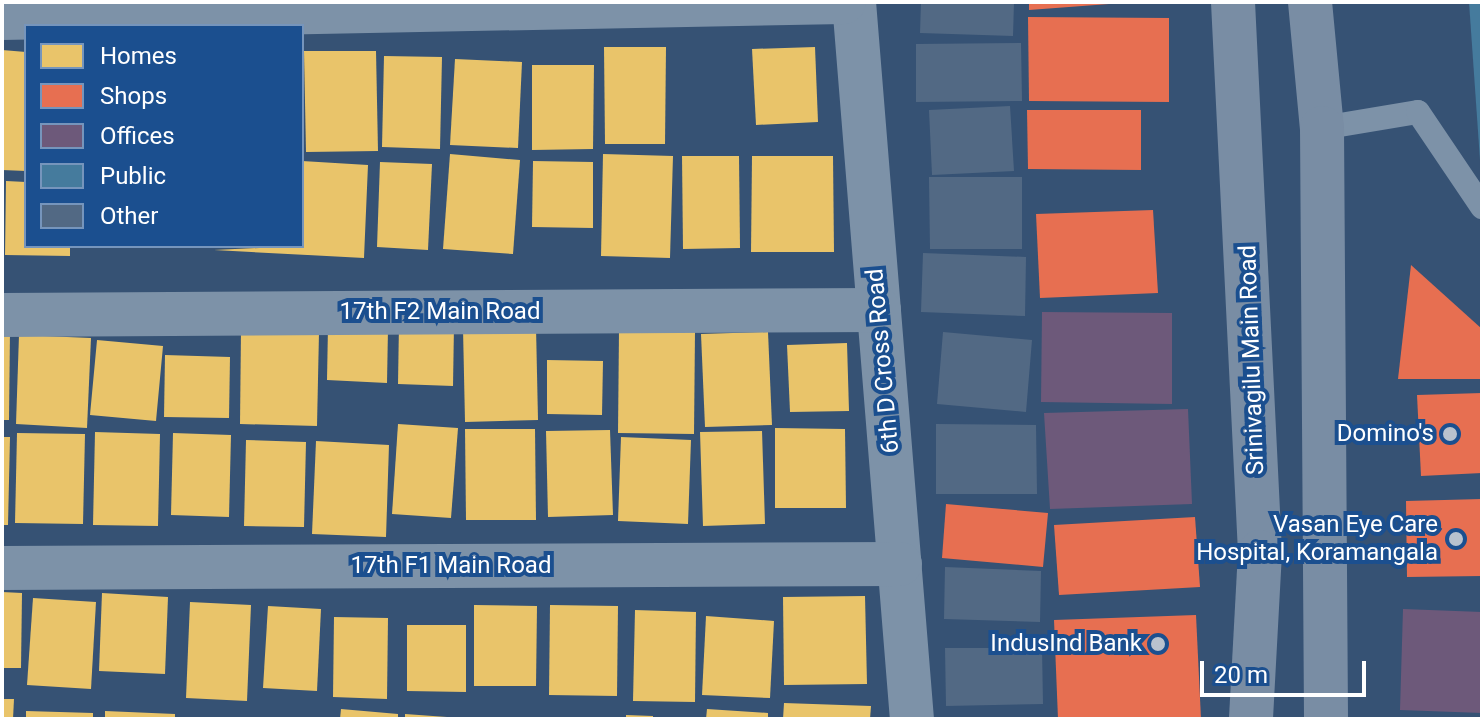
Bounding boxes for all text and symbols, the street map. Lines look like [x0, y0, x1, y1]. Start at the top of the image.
legend [24, 24, 304, 248]
text: Homes [100, 42, 177, 70]
text: Shops [100, 82, 167, 110]
text: Offices [100, 122, 175, 150]
text: Public [100, 162, 166, 190]
text: Other [100, 202, 158, 230]
street label: Srinivagilu Main Road [1234, 244, 1270, 476]
street label: 6th D Cross Road [861, 267, 905, 455]
street label: 17th F2 Main Road [340, 298, 540, 326]
place label: Domino's [1337, 420, 1434, 448]
marker: Domino's [1441, 425, 1459, 443]
place label: Vasan Eye Care Hospital, Koramangala [1196, 511, 1438, 567]
marker: Vasan Eye Care Hospital, Koramangala [1445, 528, 1467, 550]
street label: 17th F1 Main Road [351, 552, 551, 580]
place label: IndusInd Bank [990, 630, 1142, 658]
marker: IndusInd Bank [1149, 635, 1167, 653]
scale bar [1204, 645, 1370, 695]
text: 20 m [1214, 661, 1268, 689]

